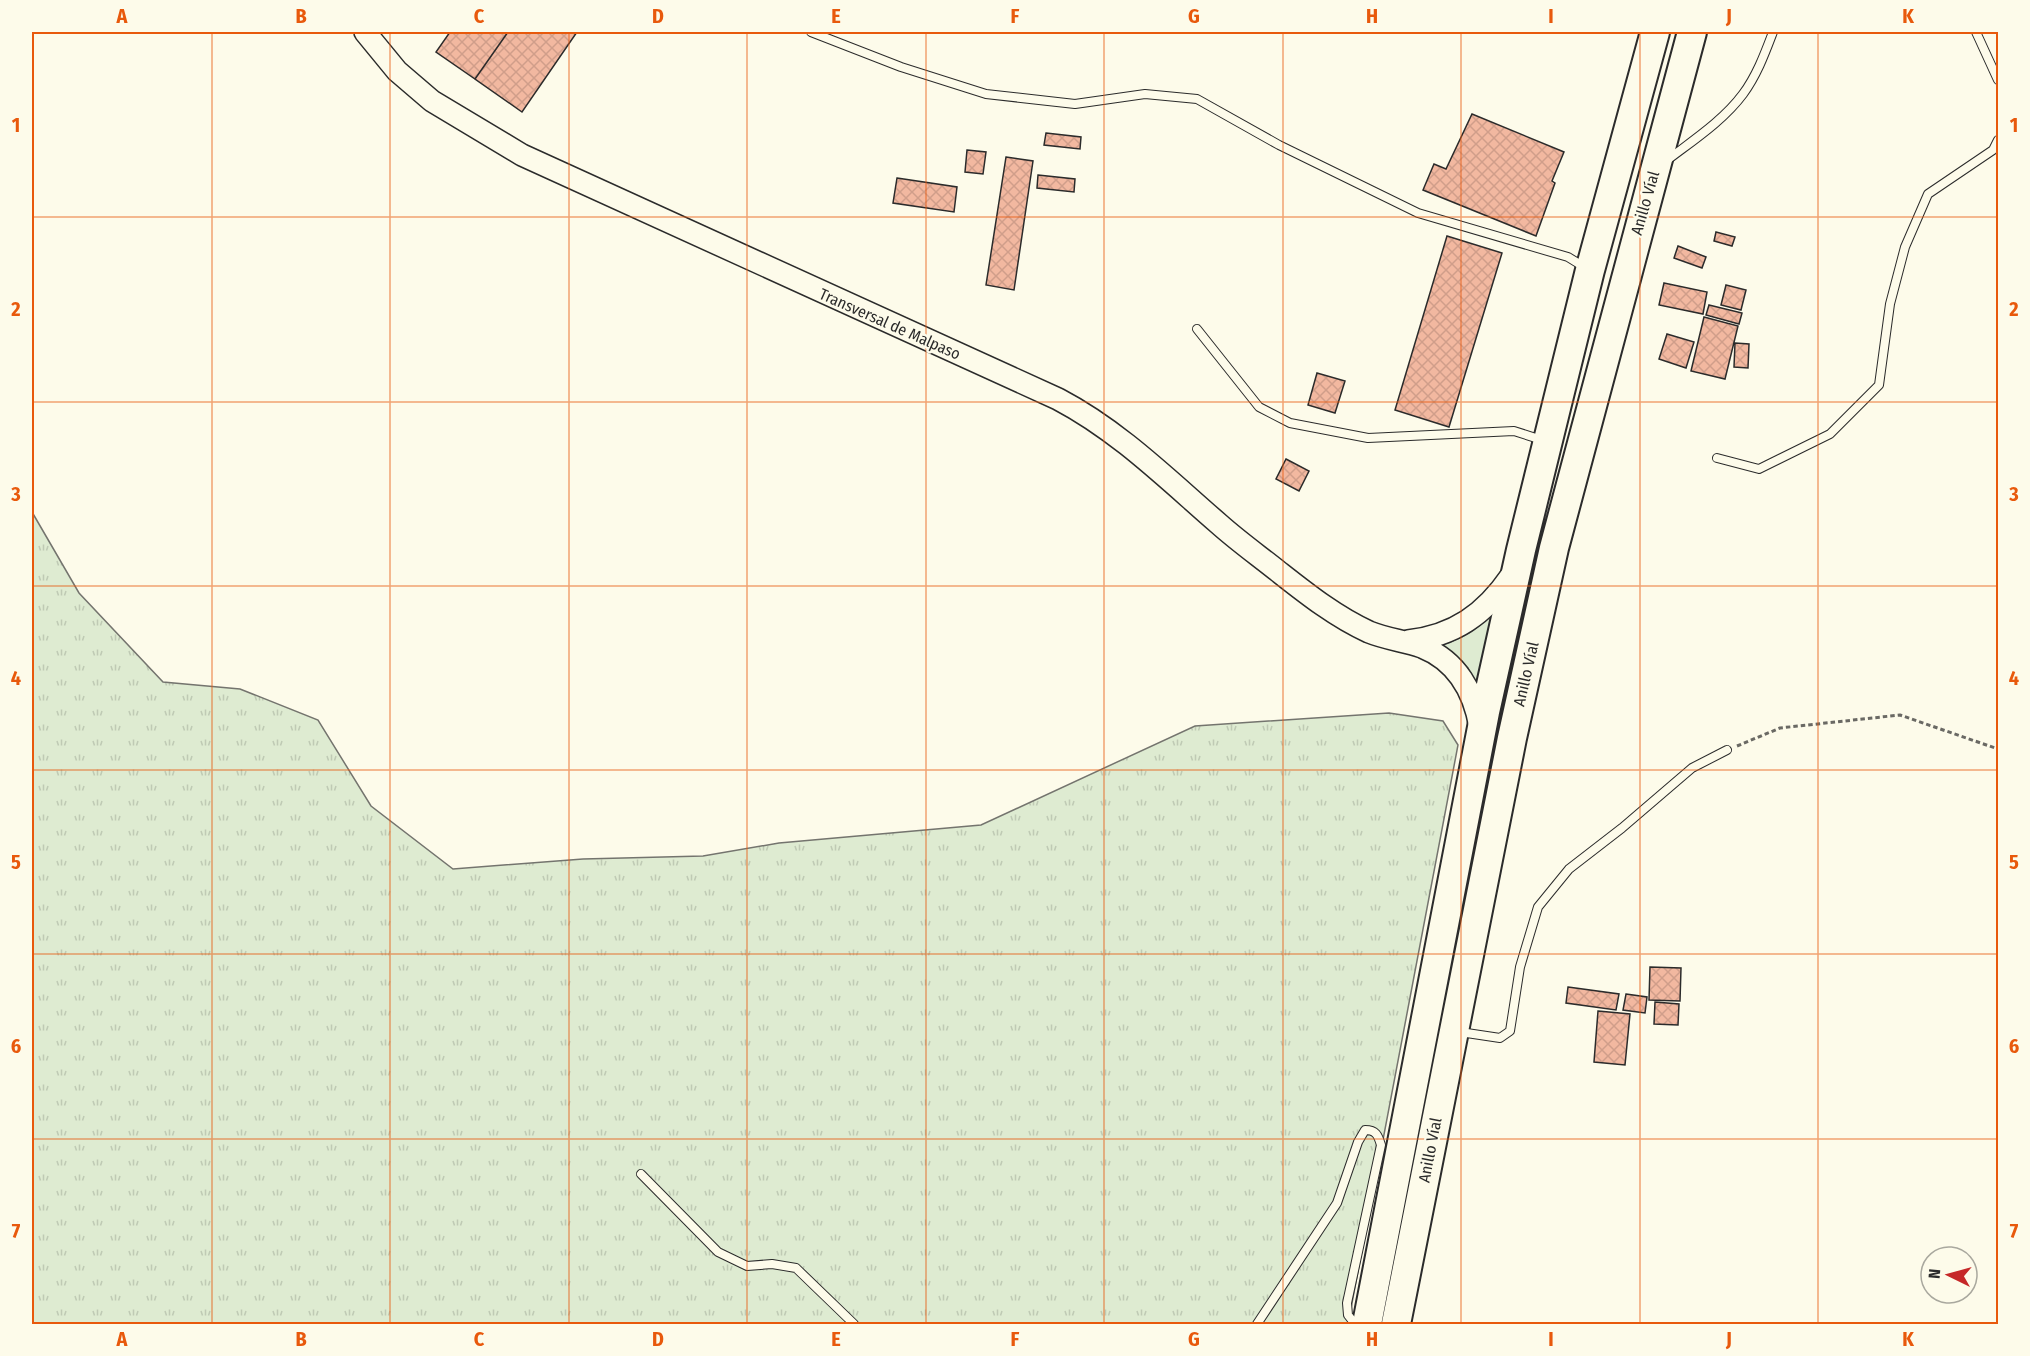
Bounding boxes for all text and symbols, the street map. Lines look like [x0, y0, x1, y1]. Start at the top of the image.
text: A [116, 4, 129, 28]
text: B [295, 4, 307, 28]
text: C [474, 4, 485, 28]
text: D [652, 4, 664, 28]
text: E [831, 4, 841, 28]
text: F [1011, 4, 1020, 28]
text: G [1188, 4, 1200, 28]
text: H [1366, 4, 1378, 28]
text: I [1548, 4, 1554, 28]
text: J [1725, 4, 1732, 28]
text: K [1902, 4, 1914, 28]
text: 1 [12, 113, 20, 137]
text: 1 [2010, 113, 2018, 137]
street label: Anillo Víal [1627, 169, 1663, 237]
street label: Transversal de Malpaso [816, 284, 964, 364]
text: 2 [10, 297, 21, 321]
text: 2 [2008, 297, 2019, 321]
text: 3 [10, 482, 21, 506]
text: 3 [2008, 482, 2019, 506]
street label: Anillo Víal [1509, 640, 1543, 708]
text: 4 [11, 666, 21, 690]
text: 4 [2009, 666, 2019, 690]
text: 5 [11, 850, 21, 874]
text: 5 [2009, 850, 2019, 874]
text: 6 [11, 1034, 21, 1058]
text: 6 [2009, 1034, 2019, 1058]
street label: Anillo Víal [1414, 1116, 1446, 1184]
text: 7 [12, 1219, 21, 1243]
text: 7 [2010, 1219, 2019, 1243]
north arrow [1919, 1245, 1979, 1305]
text: N [1925, 1268, 1944, 1279]
text: A [116, 1327, 129, 1351]
text: B [295, 1327, 307, 1351]
text: C [474, 1327, 485, 1351]
text: D [652, 1327, 664, 1351]
text: E [831, 1327, 841, 1351]
text: F [1011, 1327, 1020, 1351]
text: G [1188, 1327, 1200, 1351]
text: H [1366, 1327, 1378, 1351]
text: I [1548, 1327, 1554, 1351]
text: J [1725, 1327, 1732, 1351]
text: K [1902, 1327, 1914, 1351]

